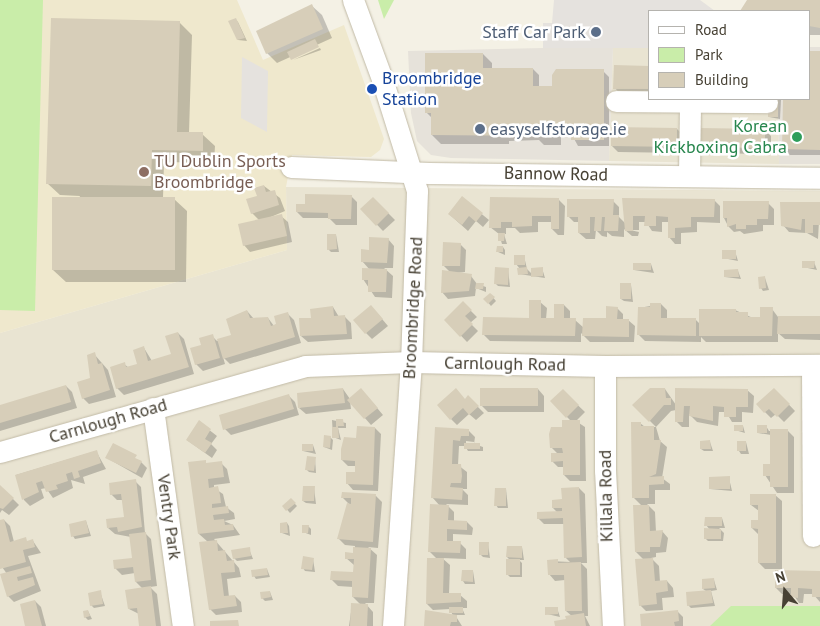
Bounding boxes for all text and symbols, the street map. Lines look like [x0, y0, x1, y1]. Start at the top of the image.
legend [648, 10, 810, 100]
text: Road [695, 20, 727, 39]
place label: Staff Car Park [482, 21, 586, 43]
marker: Staff Car Park [590, 26, 602, 38]
text: Park [695, 45, 723, 64]
place label: Broombridge Station [382, 68, 482, 110]
text: Building [695, 70, 749, 89]
marker: Broombridge Station [366, 83, 378, 95]
place label: Korean Kickboxing Cabra [653, 116, 787, 158]
place label: easyselfstorage.ie [490, 118, 627, 140]
marker: easyselfstorage.ie [474, 123, 486, 135]
marker: Korean Kickboxing Cabra [791, 131, 803, 143]
place label: TU Dublin Sports Broombridge [154, 151, 286, 193]
street label: Bannow Road [503, 162, 609, 186]
marker: TU Dublin Sports Broombridge [138, 166, 150, 178]
street label: Broombridge Road [398, 236, 428, 380]
street label: Carnlough Road [444, 352, 566, 376]
street label: Carnlough Road [46, 394, 170, 448]
street label: Killala Road [594, 450, 618, 542]
street label: Ventry Park [152, 473, 186, 561]
north arrow [760, 566, 810, 616]
text: N [773, 567, 788, 587]

